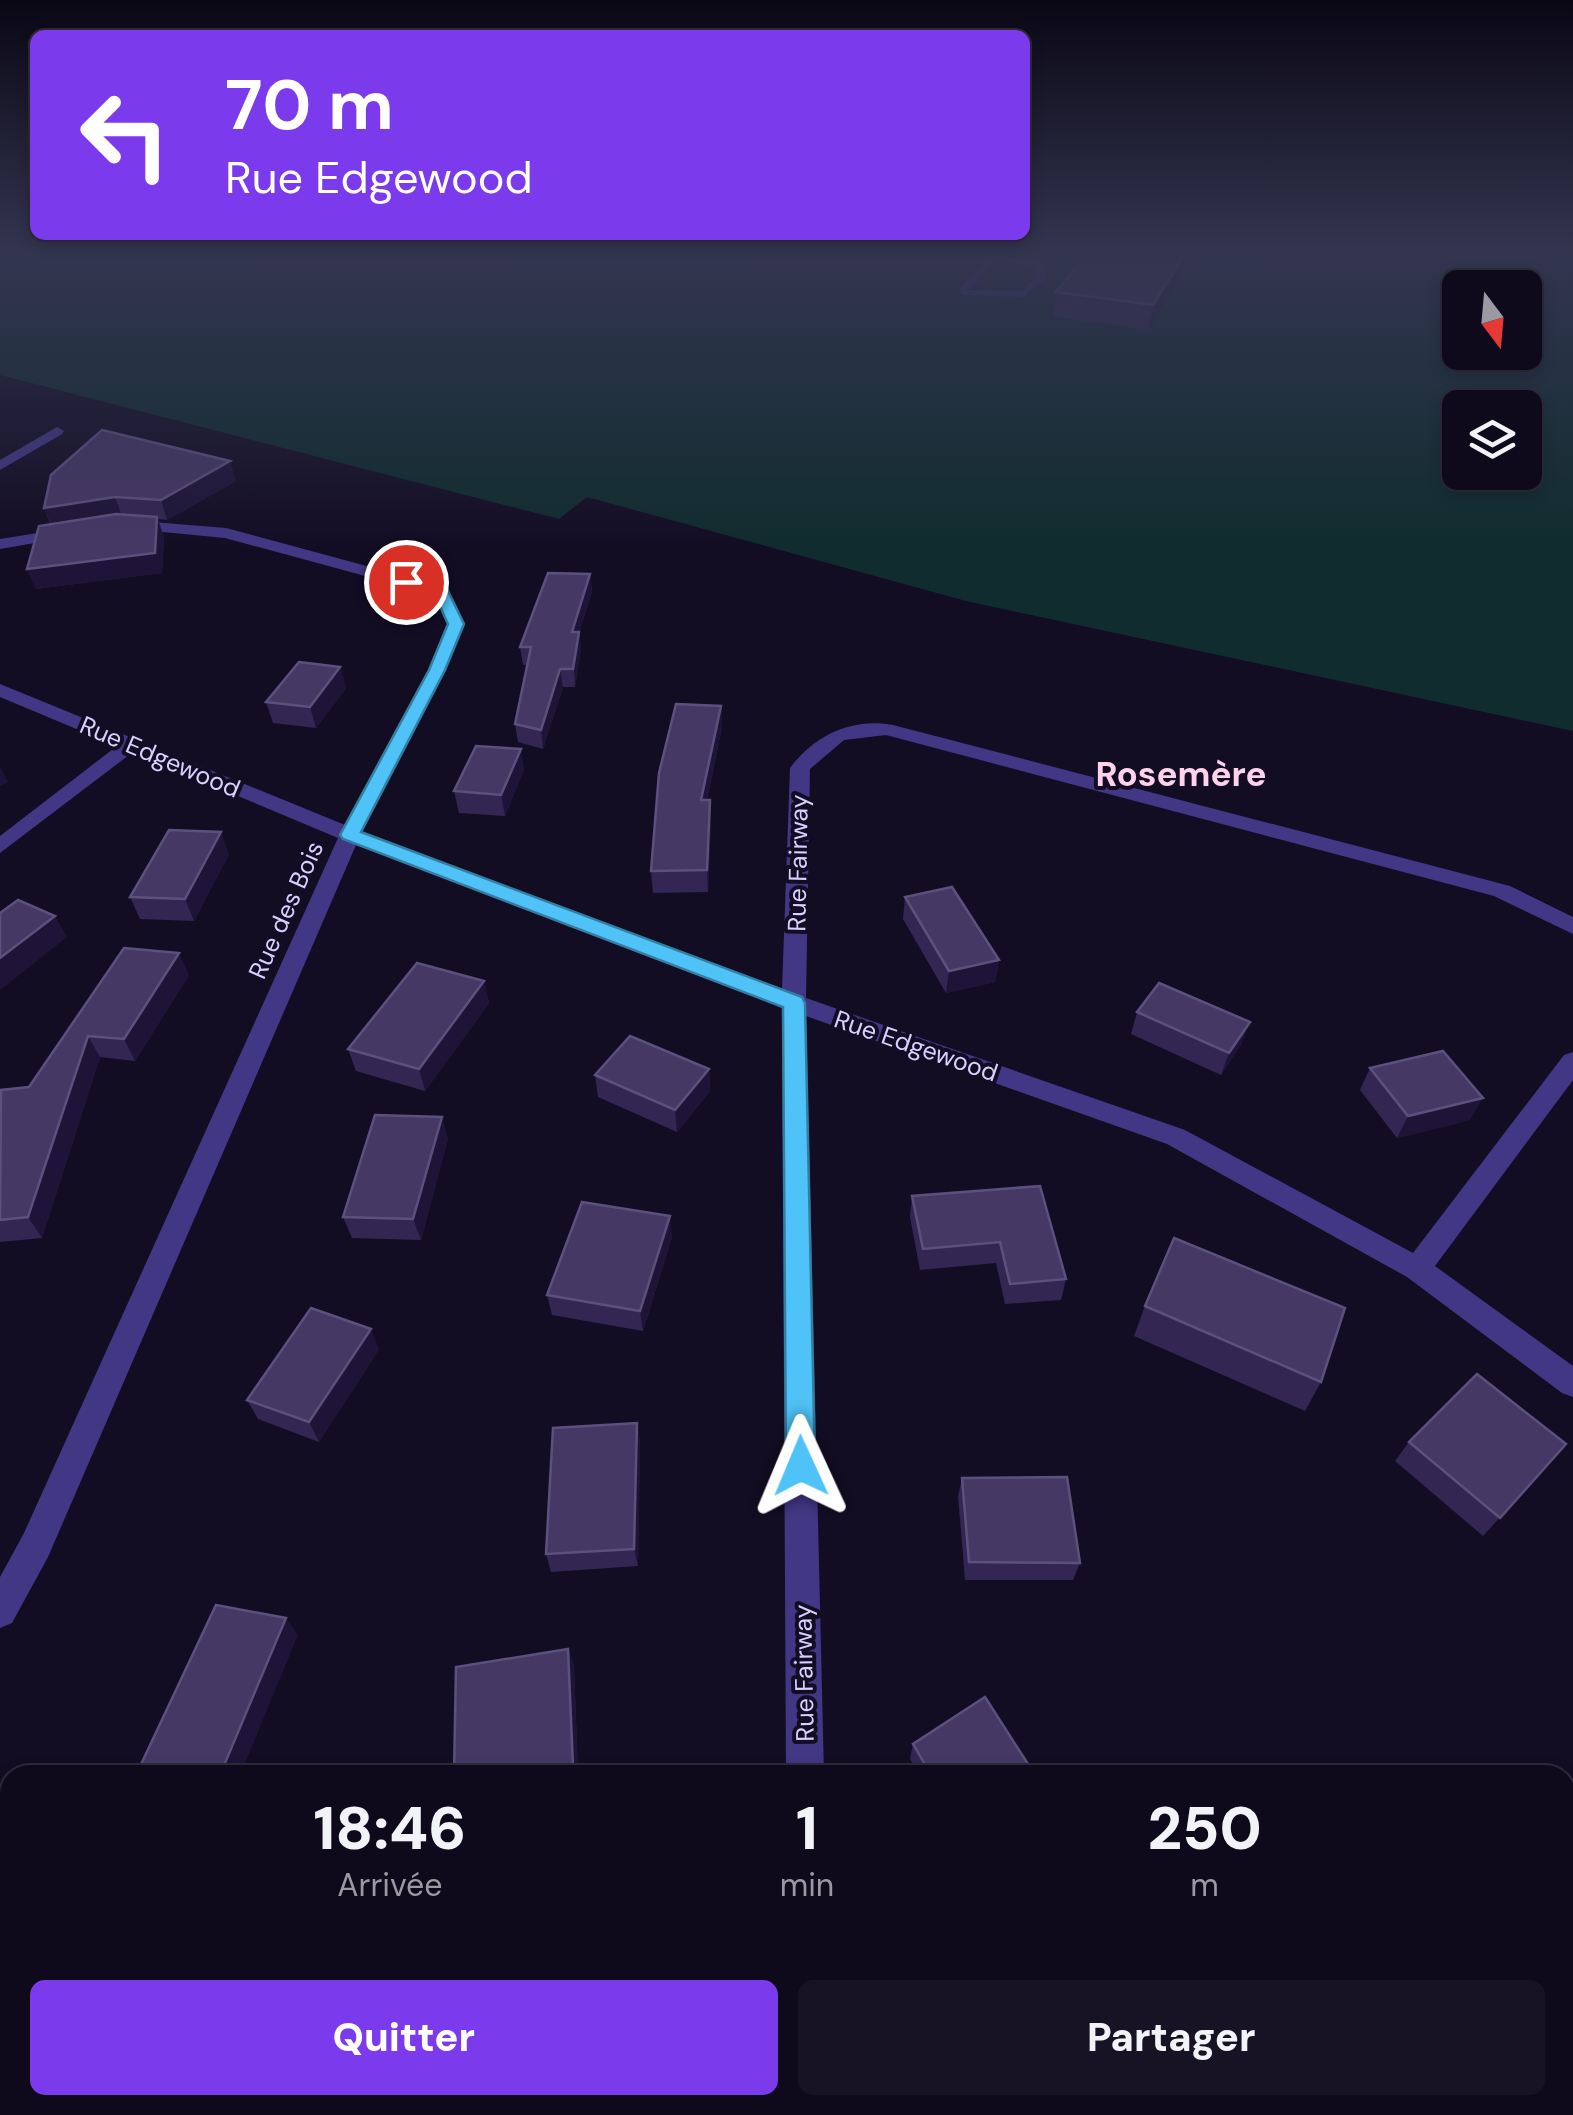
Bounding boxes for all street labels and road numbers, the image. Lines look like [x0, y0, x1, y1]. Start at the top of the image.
street label: Rue Edgewood [75, 708, 245, 806]
street label: Rue Fairway [780, 794, 816, 932]
street label: Rue des Bois [241, 836, 331, 984]
street label: Rue Edgewood [830, 1003, 1002, 1089]
street label: Rue Fairway [786, 1604, 822, 1742]

